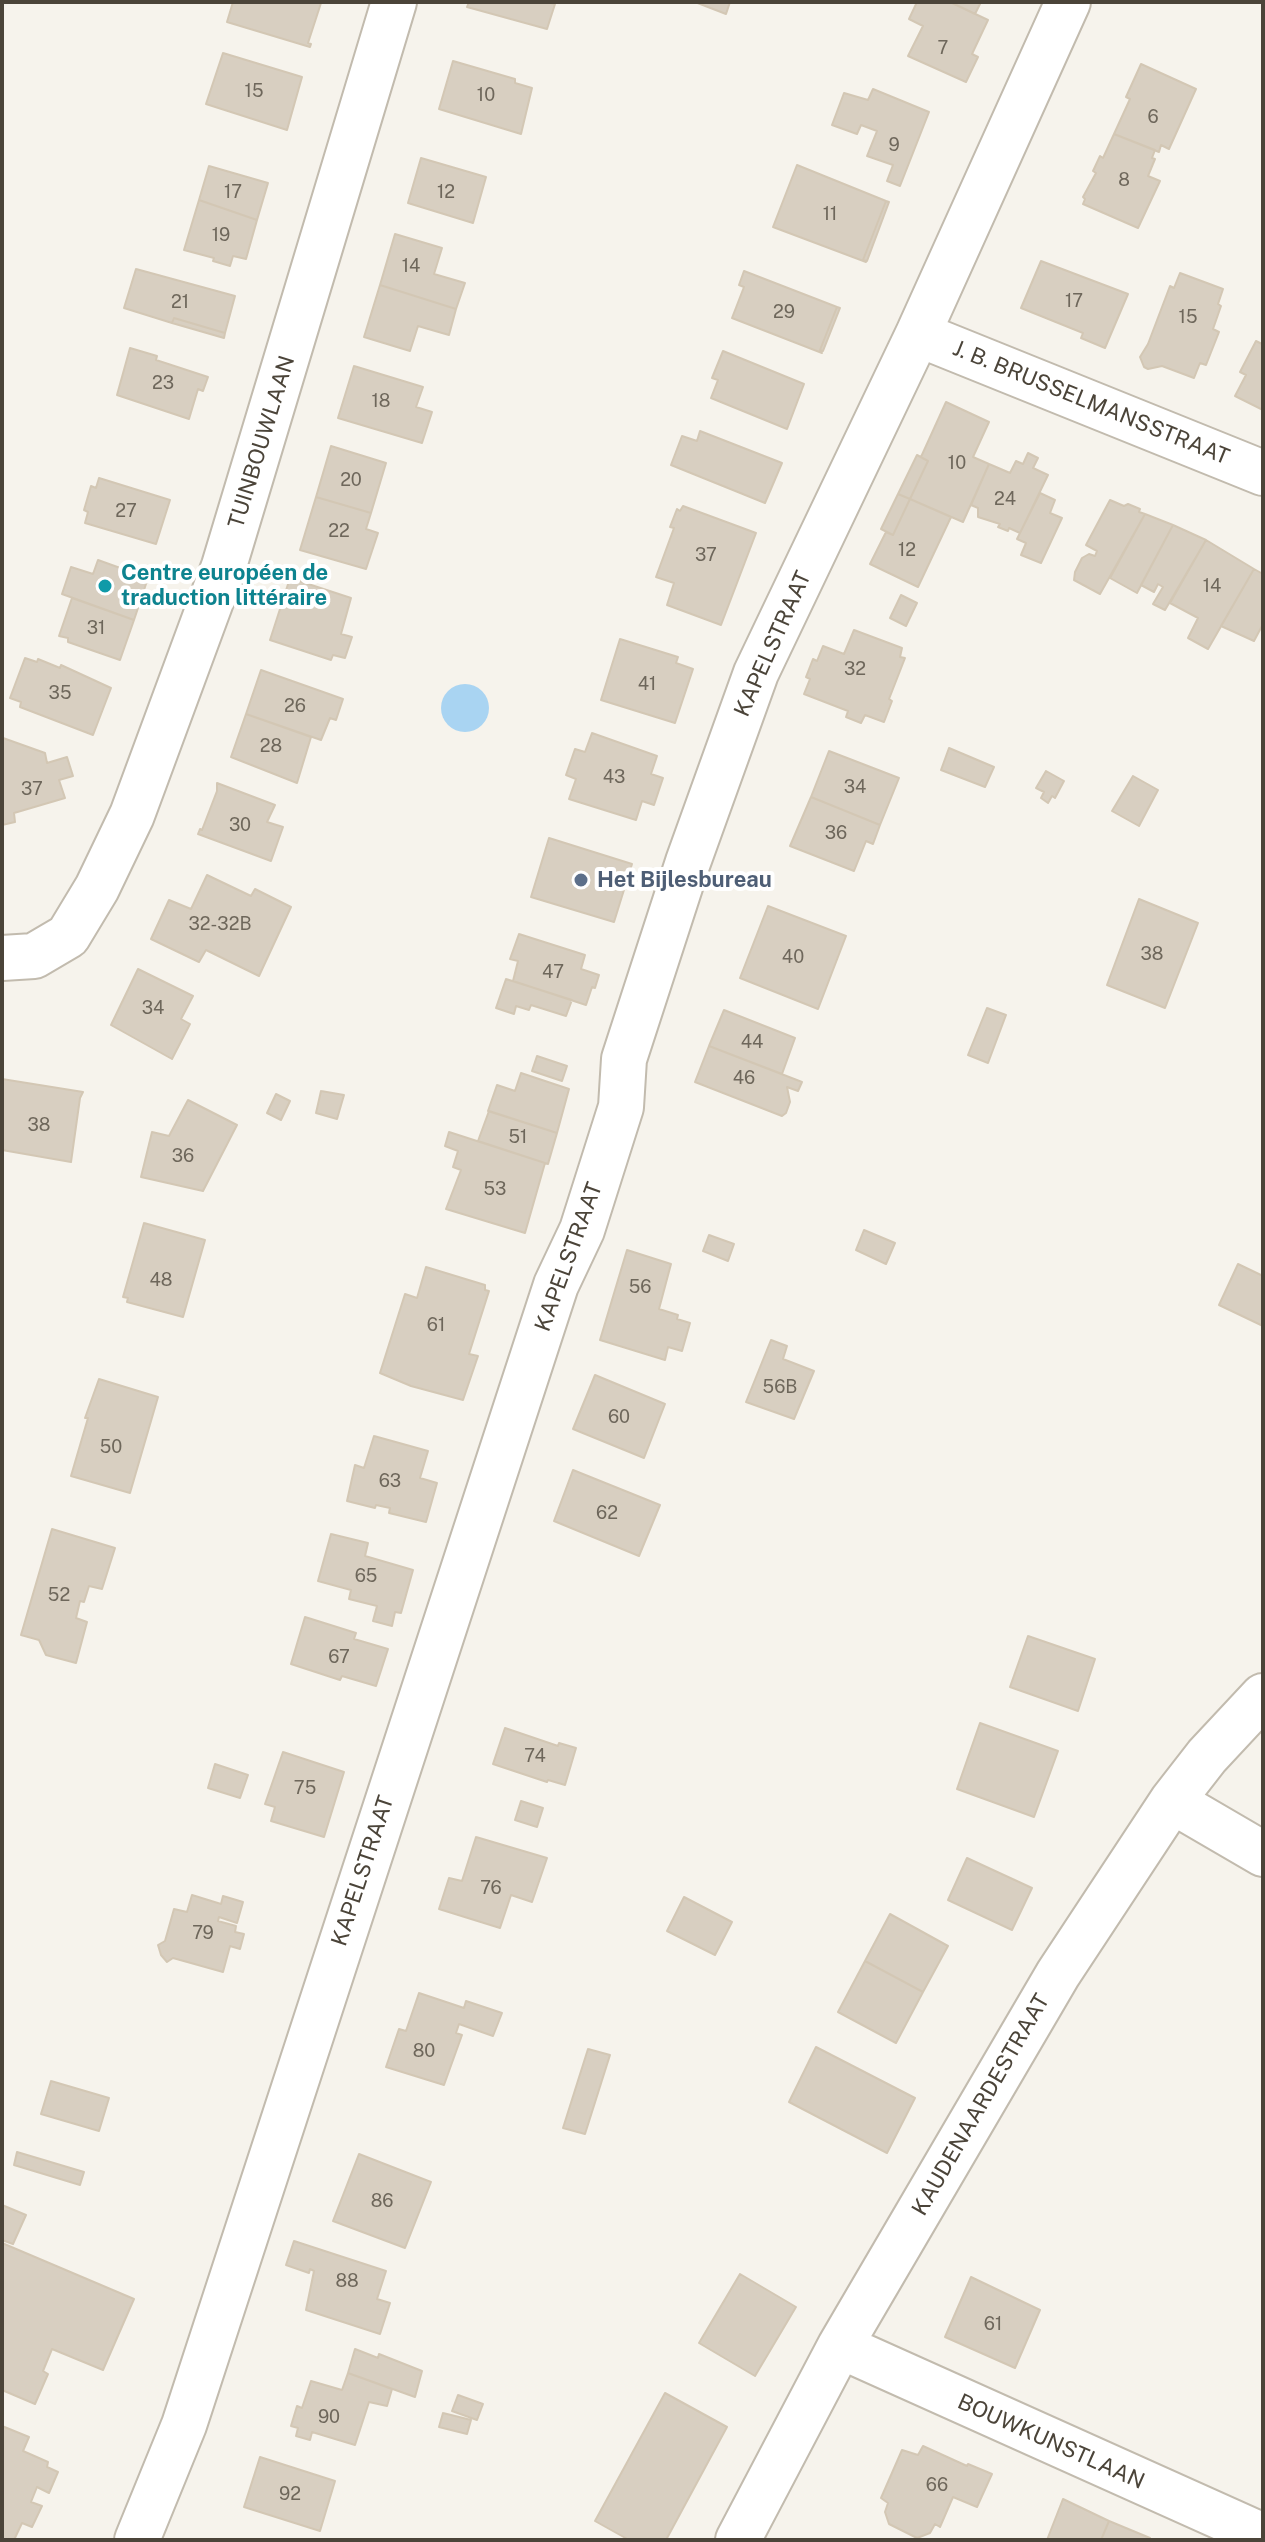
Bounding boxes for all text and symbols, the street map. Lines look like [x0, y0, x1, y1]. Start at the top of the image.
house number: 7 [938, 37, 948, 59]
house number: 15 [245, 80, 263, 102]
house number: 10 [477, 84, 495, 106]
house number: 6 [1147, 106, 1159, 128]
house number: 9 [888, 134, 900, 156]
house number: 8 [1118, 169, 1130, 191]
house number: 17 [224, 181, 242, 203]
house number: 12 [437, 181, 455, 203]
house number: 11 [823, 203, 837, 225]
house number: 19 [212, 224, 230, 246]
house number: 14 [402, 255, 420, 277]
house number: 17 [1065, 290, 1083, 312]
house number: 21 [171, 291, 189, 313]
house number: 29 [773, 301, 795, 323]
house number: 15 [1179, 306, 1197, 328]
street label: J. B. BRUSSELMANSSTRAAT [949, 335, 1233, 471]
street label: TUINBOUWLAAN [223, 352, 301, 532]
house number: 23 [152, 372, 174, 394]
house number: 18 [372, 390, 390, 412]
house number: 10 [948, 452, 966, 474]
house number: 20 [340, 469, 362, 491]
house number: 24 [994, 488, 1016, 510]
house number: 27 [115, 500, 137, 522]
house number: 22 [328, 520, 350, 542]
house number: 12 [898, 539, 916, 561]
house number: 37 [695, 544, 717, 566]
place label: Centre européen de traduction littéraire [121, 560, 328, 612]
street label: KAPELSTRAAT [729, 567, 817, 721]
house number: 14 [1203, 575, 1221, 597]
marker: Centre européen de traduction littéraire [96, 577, 114, 595]
house number: 31 [87, 617, 105, 639]
house number: 32 [844, 658, 866, 680]
house number: 41 [638, 673, 656, 695]
house number: 35 [49, 682, 71, 704]
house number: 26 [284, 695, 306, 717]
house number: 28 [260, 735, 282, 757]
house number: 43 [603, 766, 625, 788]
house number: 34 [844, 776, 866, 798]
house number: 37 [21, 778, 43, 800]
house number: 30 [229, 814, 251, 836]
house number: 36 [825, 822, 847, 844]
place label: Het Bijlesbureau [597, 867, 772, 893]
marker: Het Bijlesbureau [572, 871, 590, 889]
house number: 32-32B [189, 913, 251, 935]
house number: 38 [1141, 943, 1163, 965]
house number: 40 [782, 946, 804, 968]
house number: 47 [542, 961, 564, 983]
house number: 34 [142, 997, 164, 1019]
house number: 44 [741, 1031, 763, 1053]
house number: 46 [733, 1067, 755, 1089]
house number: 38 [28, 1114, 50, 1136]
house number: 51 [509, 1126, 527, 1148]
house number: 36 [172, 1145, 194, 1167]
house number: 53 [484, 1178, 506, 1200]
street label: KAPELSTRAAT [530, 1179, 608, 1335]
house number: 48 [150, 1269, 172, 1291]
house number: 56 [629, 1276, 651, 1298]
house number: 61 [427, 1314, 445, 1336]
house number: 56B [763, 1376, 797, 1398]
house number: 60 [608, 1406, 630, 1428]
house number: 50 [100, 1436, 122, 1458]
house number: 63 [379, 1470, 401, 1492]
house number: 62 [596, 1502, 618, 1524]
house number: 65 [355, 1565, 377, 1587]
house number: 52 [48, 1584, 70, 1606]
house number: 67 [328, 1646, 350, 1668]
house number: 74 [524, 1745, 546, 1767]
house number: 75 [294, 1777, 316, 1799]
street label: KAPELSTRAAT [326, 1792, 400, 1950]
house number: 76 [480, 1877, 502, 1899]
house number: 79 [192, 1922, 214, 1944]
street label: KAUDENAARDESTRAAT [907, 1990, 1055, 2220]
house number: 80 [413, 2040, 435, 2062]
house number: 86 [371, 2190, 393, 2212]
house number: 88 [335, 2270, 359, 2292]
house number: 61 [984, 2313, 1002, 2335]
street label: BOUWKUNSTLAAN [953, 2389, 1149, 2495]
house number: 90 [318, 2406, 340, 2428]
house number: 66 [926, 2474, 948, 2496]
house number: 92 [279, 2483, 301, 2505]

